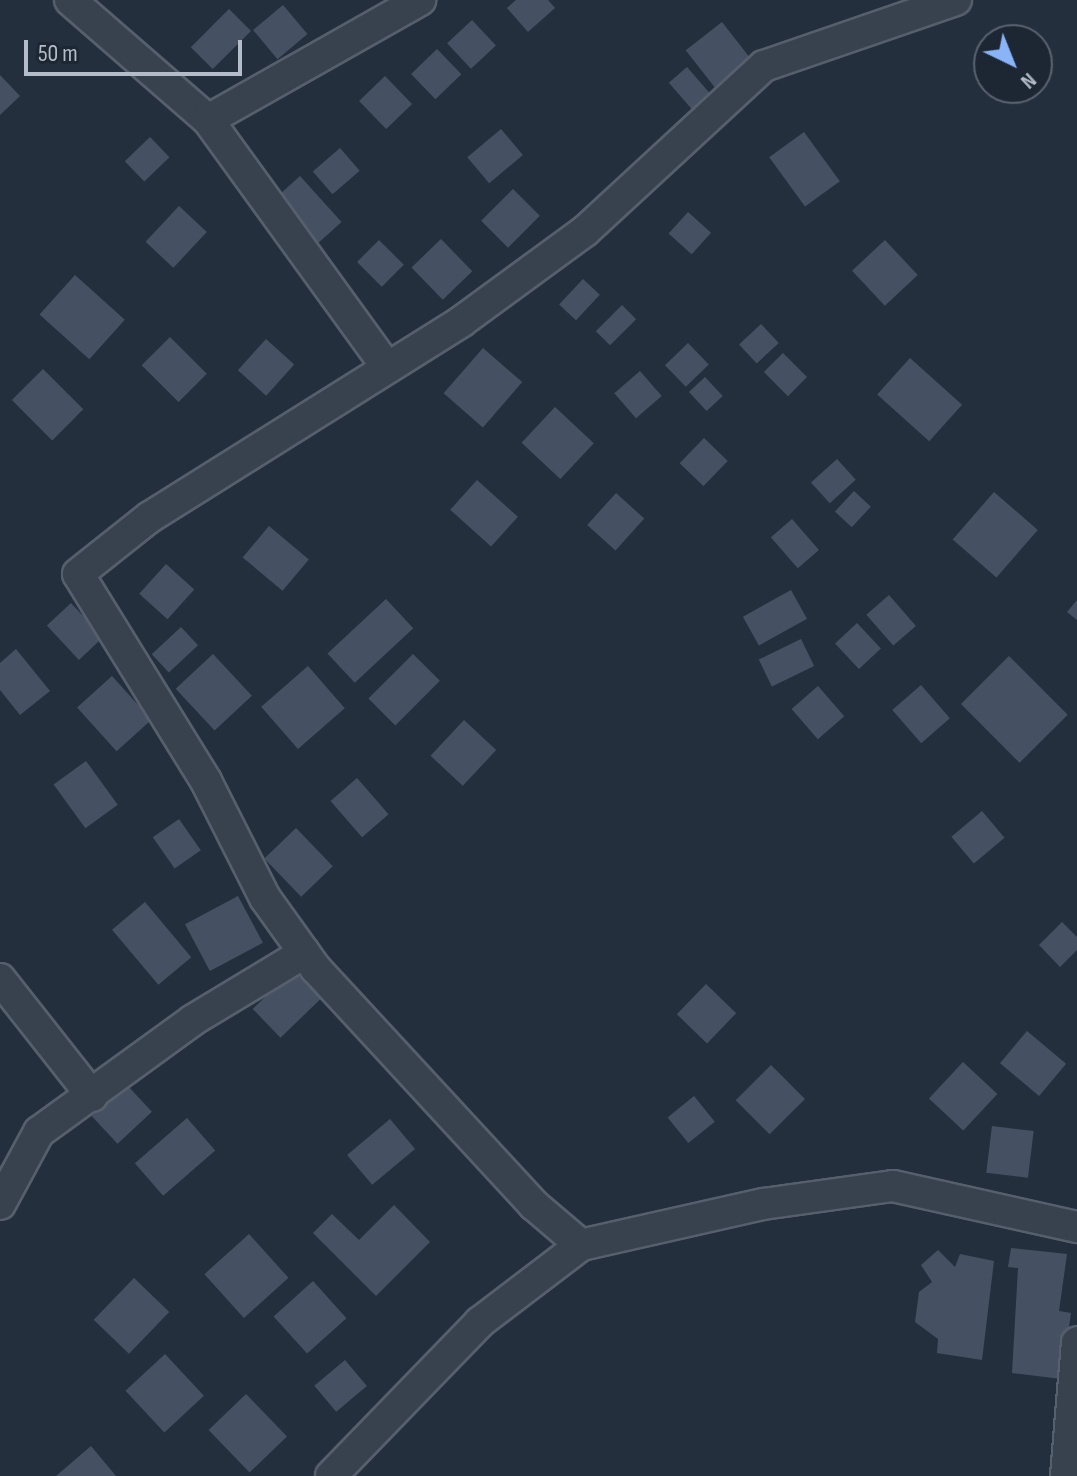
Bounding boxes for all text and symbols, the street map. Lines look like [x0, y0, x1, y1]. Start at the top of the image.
scale bar [28, 24, 246, 74]
north arrow [973, 24, 1053, 104]
text: 50 m [38, 39, 78, 68]
text: N [1015, 67, 1042, 94]

